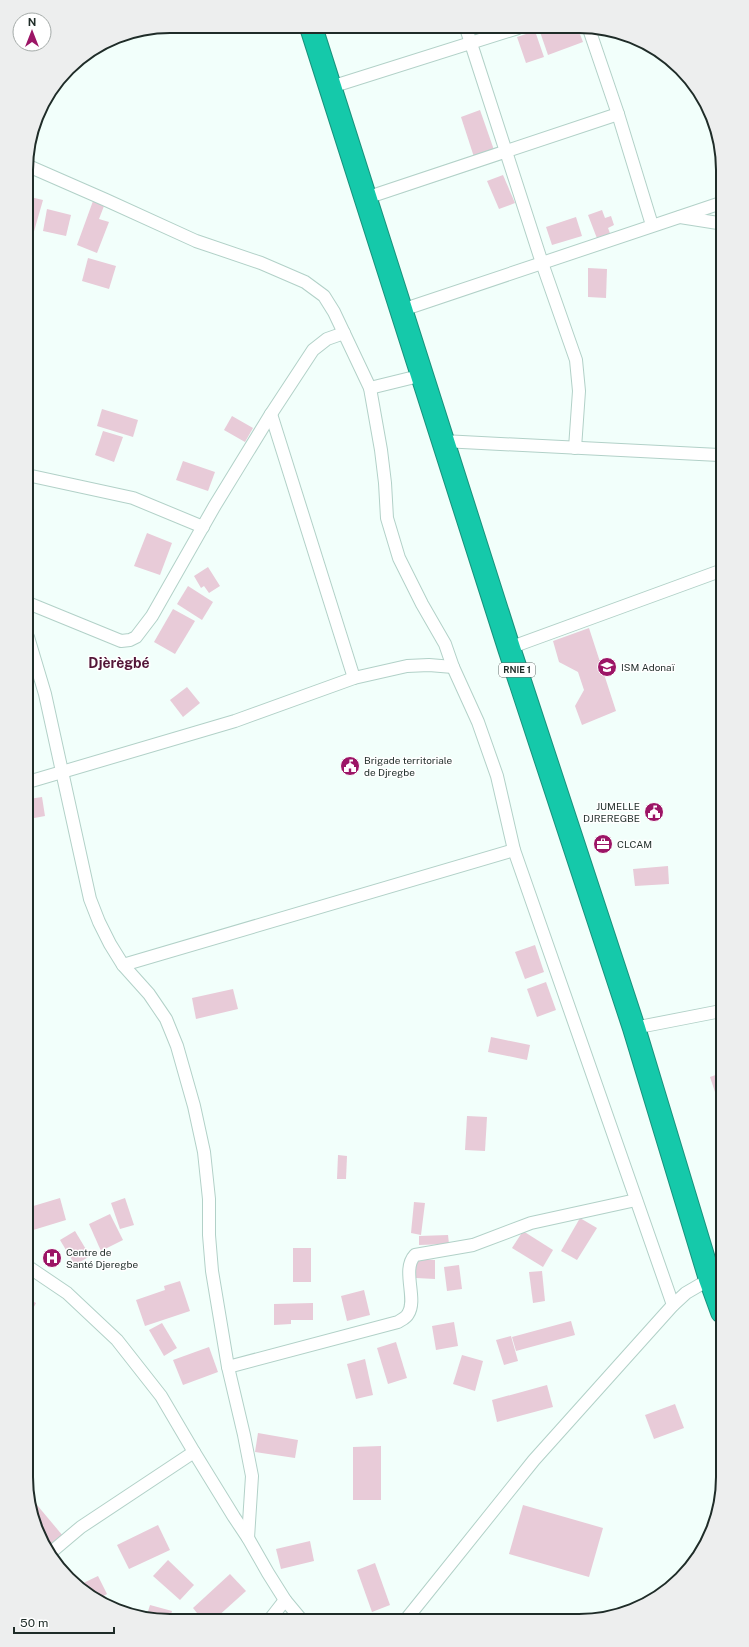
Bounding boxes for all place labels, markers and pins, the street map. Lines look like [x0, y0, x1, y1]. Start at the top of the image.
school or university icon: ISM Adonaï [596, 656, 618, 678]
place label: ISM Adonaï [621, 661, 675, 673]
place label: Brigade territoriale de Djregbe [364, 754, 452, 778]
public building icon: Brigade territoriale de Djregbe [339, 755, 361, 777]
place label: JUMELLE DJREREGBE [583, 800, 640, 824]
public building icon: JUMELLE DJREREGBE [643, 801, 665, 823]
office icon: CLCAM [592, 833, 614, 855]
place label: CLCAM [617, 838, 652, 850]
place label: Centre de Santé Djeregbe [66, 1246, 138, 1270]
hospital icon: Centre de Santé Djeregbe [41, 1247, 63, 1269]

